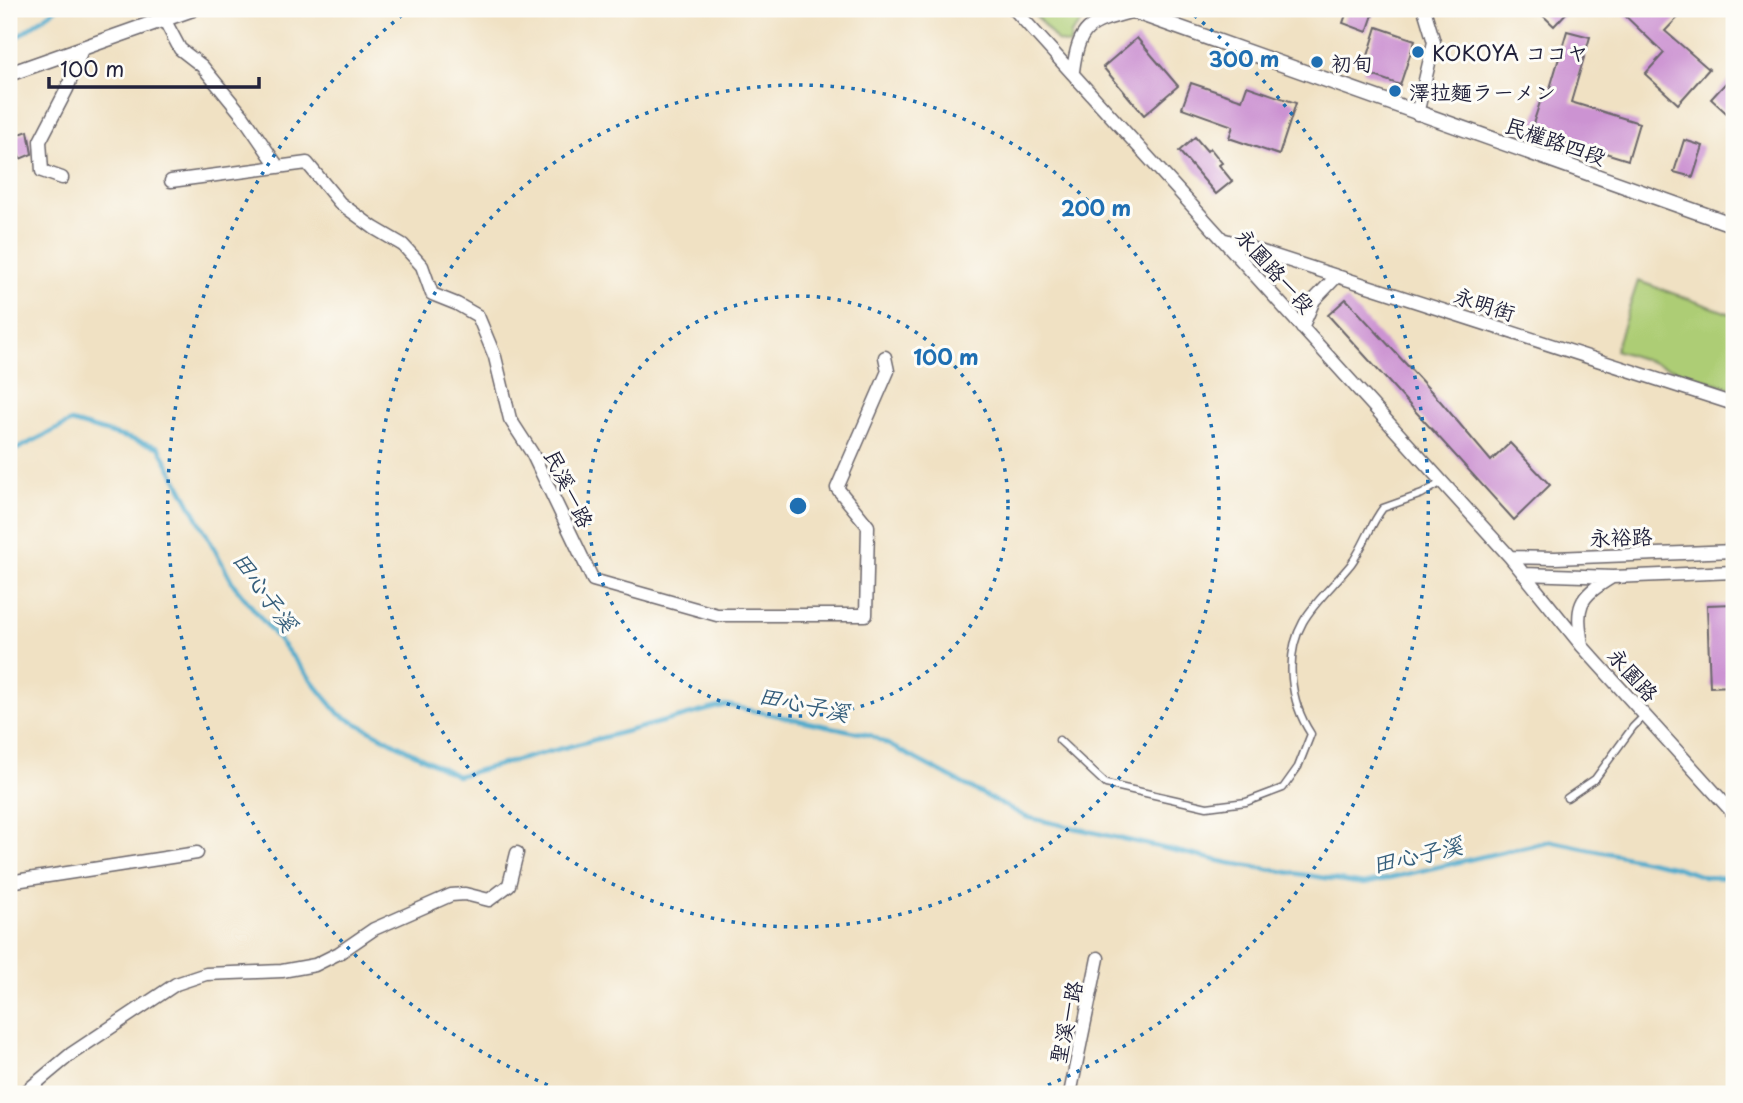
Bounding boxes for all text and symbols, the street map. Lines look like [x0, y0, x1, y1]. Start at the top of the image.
place label: KOKOYA ココヤ [1432, 36, 1588, 68]
text: 300 m [1209, 42, 1279, 74]
marker: KOKOYA ココヤ [1410, 44, 1426, 60]
scale bar [49, 46, 259, 90]
place label: 初旬 [1331, 46, 1373, 78]
text: 100 m [60, 52, 124, 84]
marker: 初旬 [1309, 54, 1325, 70]
place label: 澤拉麵ラーメン [1409, 75, 1556, 107]
marker: 澤拉麵ラーメン [1387, 83, 1403, 99]
street label: 民權路四段 [1501, 108, 1611, 172]
text: 200 m [1061, 191, 1131, 223]
street label: 永園路一段 [1229, 220, 1323, 320]
street label: 永明街 [1450, 278, 1520, 328]
text: 100 m [913, 340, 979, 372]
street label: 民溪一路 [537, 443, 603, 533]
centre of rings [786, 494, 810, 518]
street label: 永裕路 [1589, 519, 1653, 553]
water label: 田心子溪 [225, 543, 308, 640]
street label: 永園路 [1601, 640, 1667, 708]
water label: 田心子溪 [755, 676, 855, 730]
water label: 田心子溪 [1368, 826, 1468, 881]
street label: 聖溪一路 [1041, 978, 1089, 1066]

